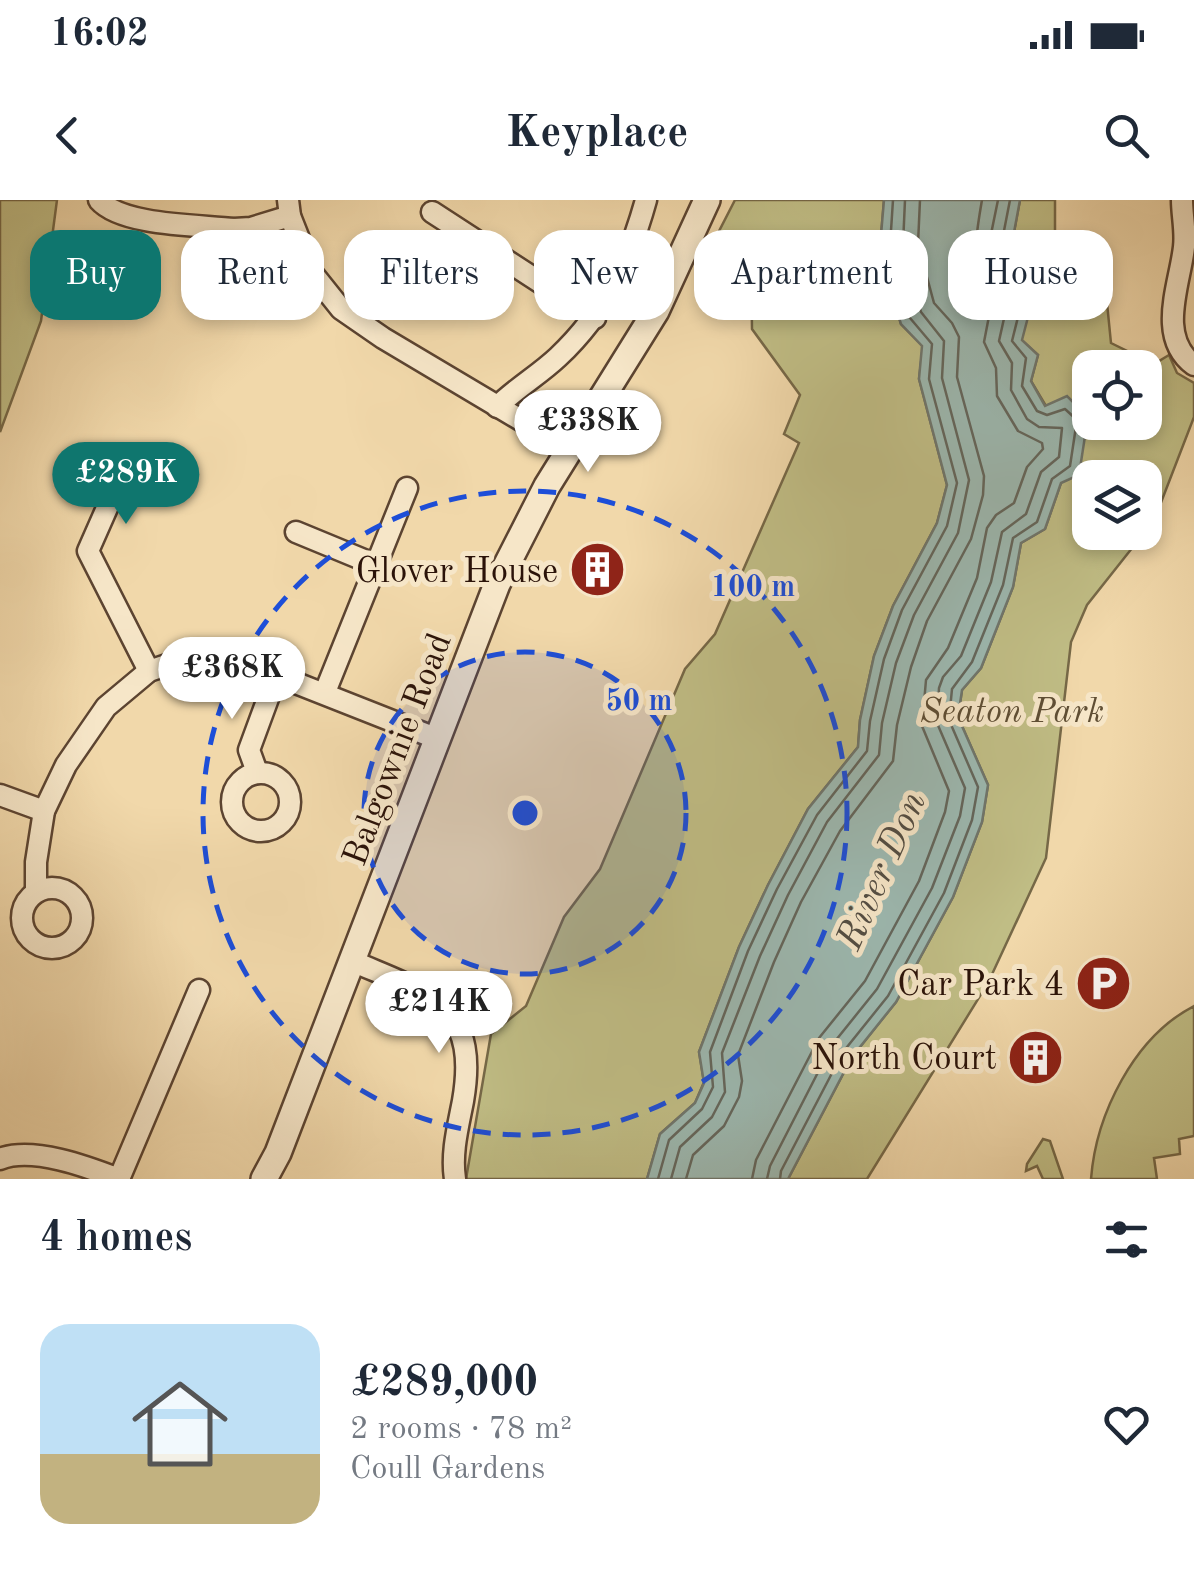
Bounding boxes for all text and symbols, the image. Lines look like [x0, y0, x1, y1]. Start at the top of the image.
text: 16:02 [50, 16, 149, 54]
icon: back [40, 108, 95, 163]
icon: search [1099, 108, 1154, 163]
text: Keyplace [506, 112, 688, 157]
chip: Buy [30, 230, 161, 320]
chip: Rent [181, 230, 324, 320]
chip: Filters [344, 230, 514, 320]
chip: New [534, 230, 674, 320]
chip: Apartment [694, 230, 928, 320]
chip: House [948, 230, 1113, 320]
map controls [1072, 350, 1162, 550]
button: locate [1072, 350, 1162, 440]
pin: £338K [518, 390, 658, 475]
text: £338K [536, 406, 640, 438]
pin: £289K [56, 442, 196, 527]
text: £289K [74, 458, 178, 490]
button: layers [1072, 460, 1162, 550]
building icon: Glover House [567, 540, 627, 600]
place label: Glover House [355, 555, 558, 590]
text: 100 m [711, 573, 795, 603]
street label: Balgownie Road [338, 629, 459, 871]
pin: £368K [162, 637, 302, 722]
text: £368K [180, 653, 284, 685]
text: 50 m [605, 687, 673, 717]
park label: Seaton Park [920, 695, 1104, 730]
water label: River Don [831, 787, 934, 957]
centre of rings [507, 795, 543, 831]
parking icon: Car Park 4 [1073, 953, 1133, 1013]
place label: Car Park 4 [897, 968, 1064, 1003]
pin: £214K [369, 971, 509, 1056]
text: £214K [387, 987, 491, 1019]
building icon: North Court [1006, 1027, 1066, 1087]
place label: North Court [811, 1042, 997, 1077]
icon: filters [1099, 1212, 1154, 1267]
text: 4 homes [40, 1218, 192, 1260]
text: £289,000 [350, 1363, 538, 1405]
icon: home [120, 1364, 240, 1484]
icon: heart [1099, 1397, 1154, 1452]
text: 2 rooms · 78 m² [350, 1414, 572, 1446]
text: Coull Gardens [350, 1454, 545, 1486]

